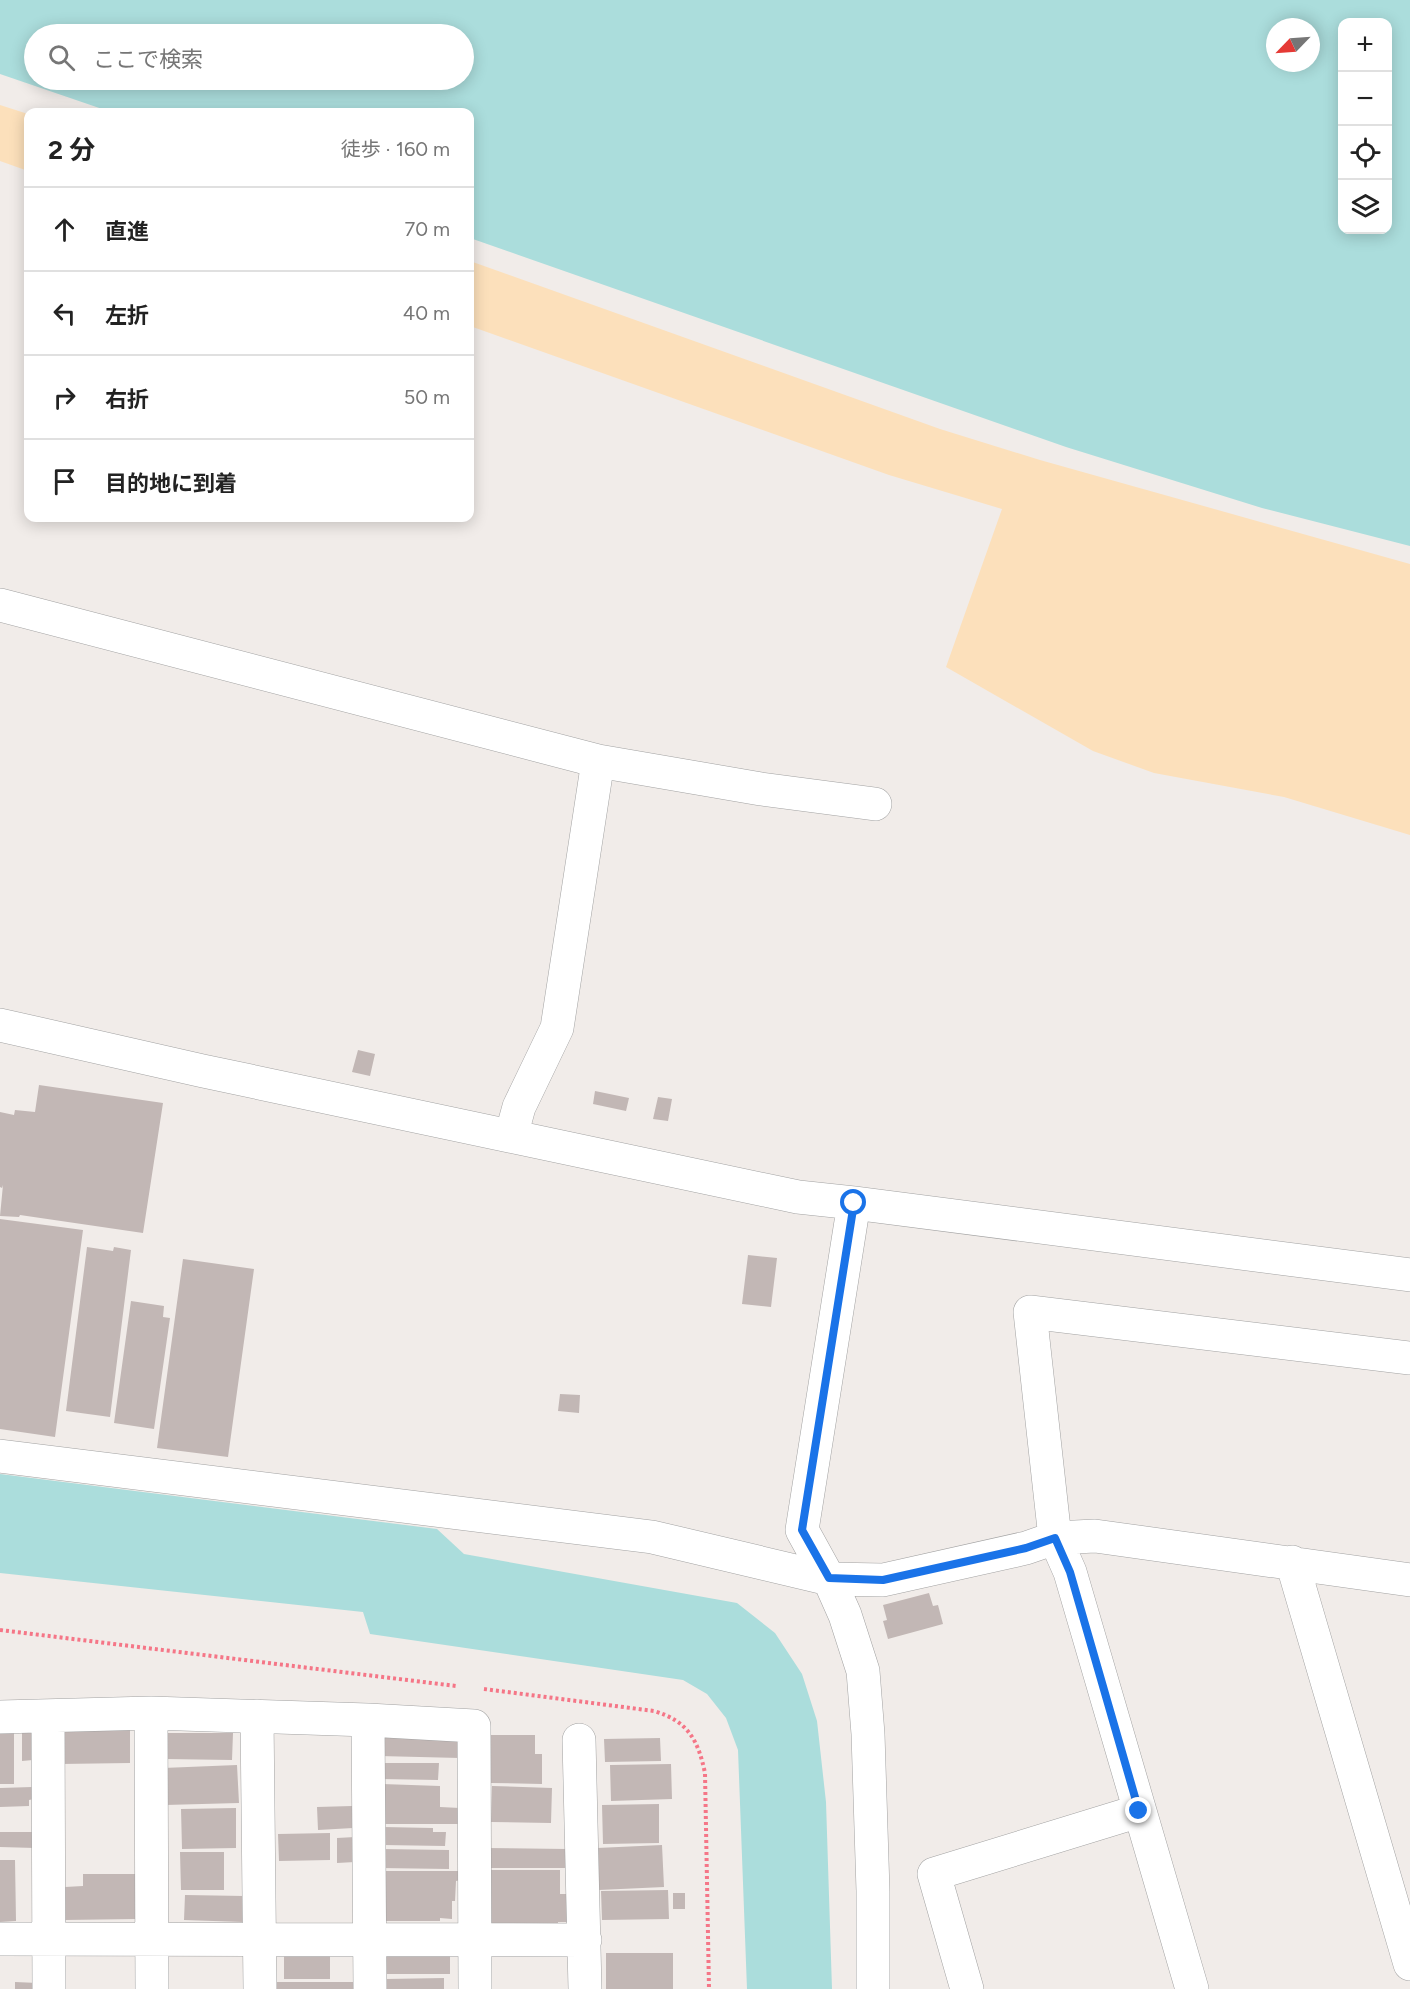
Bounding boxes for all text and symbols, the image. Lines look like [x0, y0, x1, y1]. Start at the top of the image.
north arrow [1266, 18, 1320, 72]
map controls [1338, 18, 1392, 234]
button: + [1338, 18, 1392, 72]
search box [24, 24, 474, 90]
icon: search [45, 41, 78, 74]
text: ここで検索 [93, 46, 203, 73]
button: − [1338, 72, 1392, 126]
button: locate [1338, 126, 1392, 180]
text: 2 分 [48, 134, 95, 166]
text: 徒歩 · 160 m [341, 137, 450, 161]
button: layers [1338, 180, 1392, 234]
icon: ahead [48, 213, 81, 246]
text: 70 m [404, 217, 450, 241]
text: 直進 [105, 218, 149, 245]
icon: left [48, 297, 81, 330]
text: 40 m [403, 301, 450, 325]
text: 左折 [105, 302, 149, 329]
icon: right [48, 381, 81, 414]
text: 50 m [404, 385, 450, 409]
text: 右折 [105, 386, 149, 413]
icon: arrive [48, 465, 81, 498]
text: 目的地に到着 [105, 470, 237, 497]
route start [840, 1189, 866, 1215]
route end [1125, 1797, 1151, 1823]

